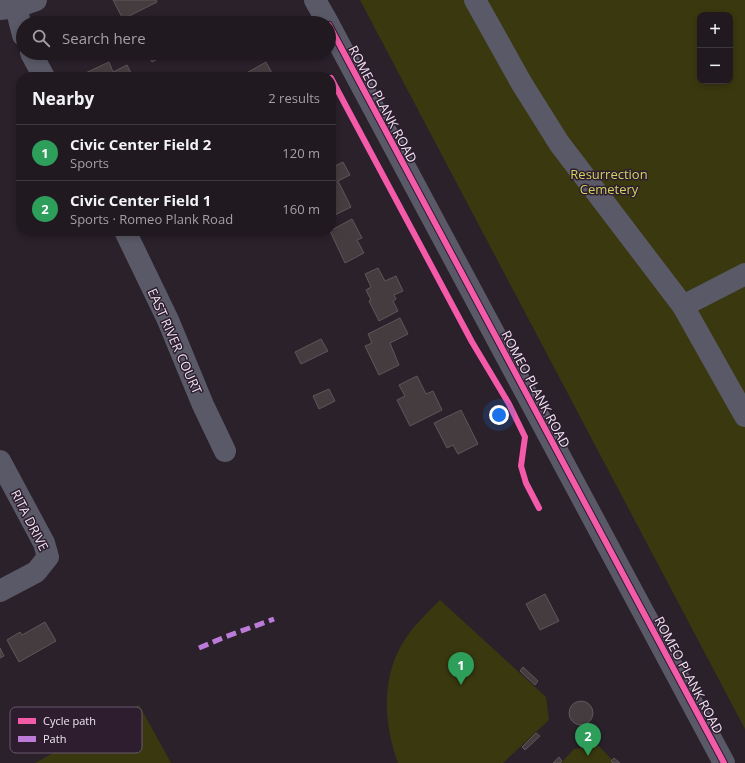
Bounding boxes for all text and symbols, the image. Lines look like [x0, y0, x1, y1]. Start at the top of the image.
map controls [697, 12, 733, 84]
button: + [697, 12, 733, 48]
search box [16, 16, 336, 60]
icon: search [30, 27, 52, 49]
text: Search here [62, 28, 146, 48]
street label: ROMEO PLANK ROAD [344, 42, 422, 166]
button: − [697, 48, 733, 84]
text: Nearby [32, 87, 94, 110]
text: 2 results [268, 89, 320, 107]
text: Civic Center Field 2 [70, 134, 211, 154]
text: 1 [41, 144, 49, 162]
text: 120 m [282, 144, 320, 162]
text: Sports [70, 154, 109, 172]
park label: Resurrection Cemetery [570, 165, 648, 198]
text: Civic Center Field 1 [70, 190, 211, 210]
text: 2 [41, 200, 49, 218]
text: 160 m [282, 200, 320, 218]
text: Sports · Romeo Plank Road [70, 210, 233, 228]
street label: EAST RIVER COURT [144, 285, 207, 398]
street label: ROMEO PLANK ROAD [497, 327, 575, 451]
your location [489, 405, 509, 425]
street label: RITA DRIVE [7, 486, 53, 554]
street label: ROMEO PLANK ROAD [650, 613, 728, 737]
pin: 1 [448, 652, 474, 685]
legend [10, 707, 142, 753]
text: Cycle path [43, 713, 96, 728]
pin: 2 [575, 723, 601, 756]
text: Path [43, 731, 66, 746]

